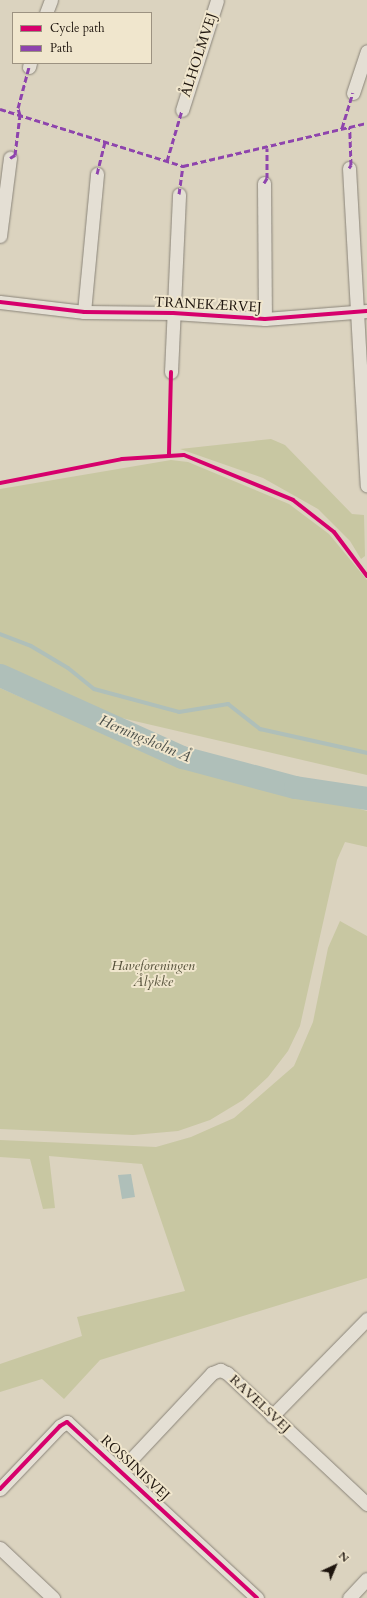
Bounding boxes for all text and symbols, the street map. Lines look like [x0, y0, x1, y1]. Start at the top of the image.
street label: ÅLHOLMVEJ [177, 11, 221, 99]
legend [12, 12, 152, 64]
text: Cycle path [50, 20, 105, 36]
text: Path [50, 40, 73, 56]
street label: TRANEKÆRVEJ [154, 294, 262, 316]
water label: Herningsholm Å [96, 712, 194, 766]
park label: Haveforeningen Ålykke [111, 958, 195, 990]
street label: RAVELSVEJ [226, 1371, 294, 1437]
street label: ROSSINISVEJ [97, 1432, 173, 1504]
north arrow [315, 1546, 355, 1586]
text: N [335, 1548, 352, 1566]

